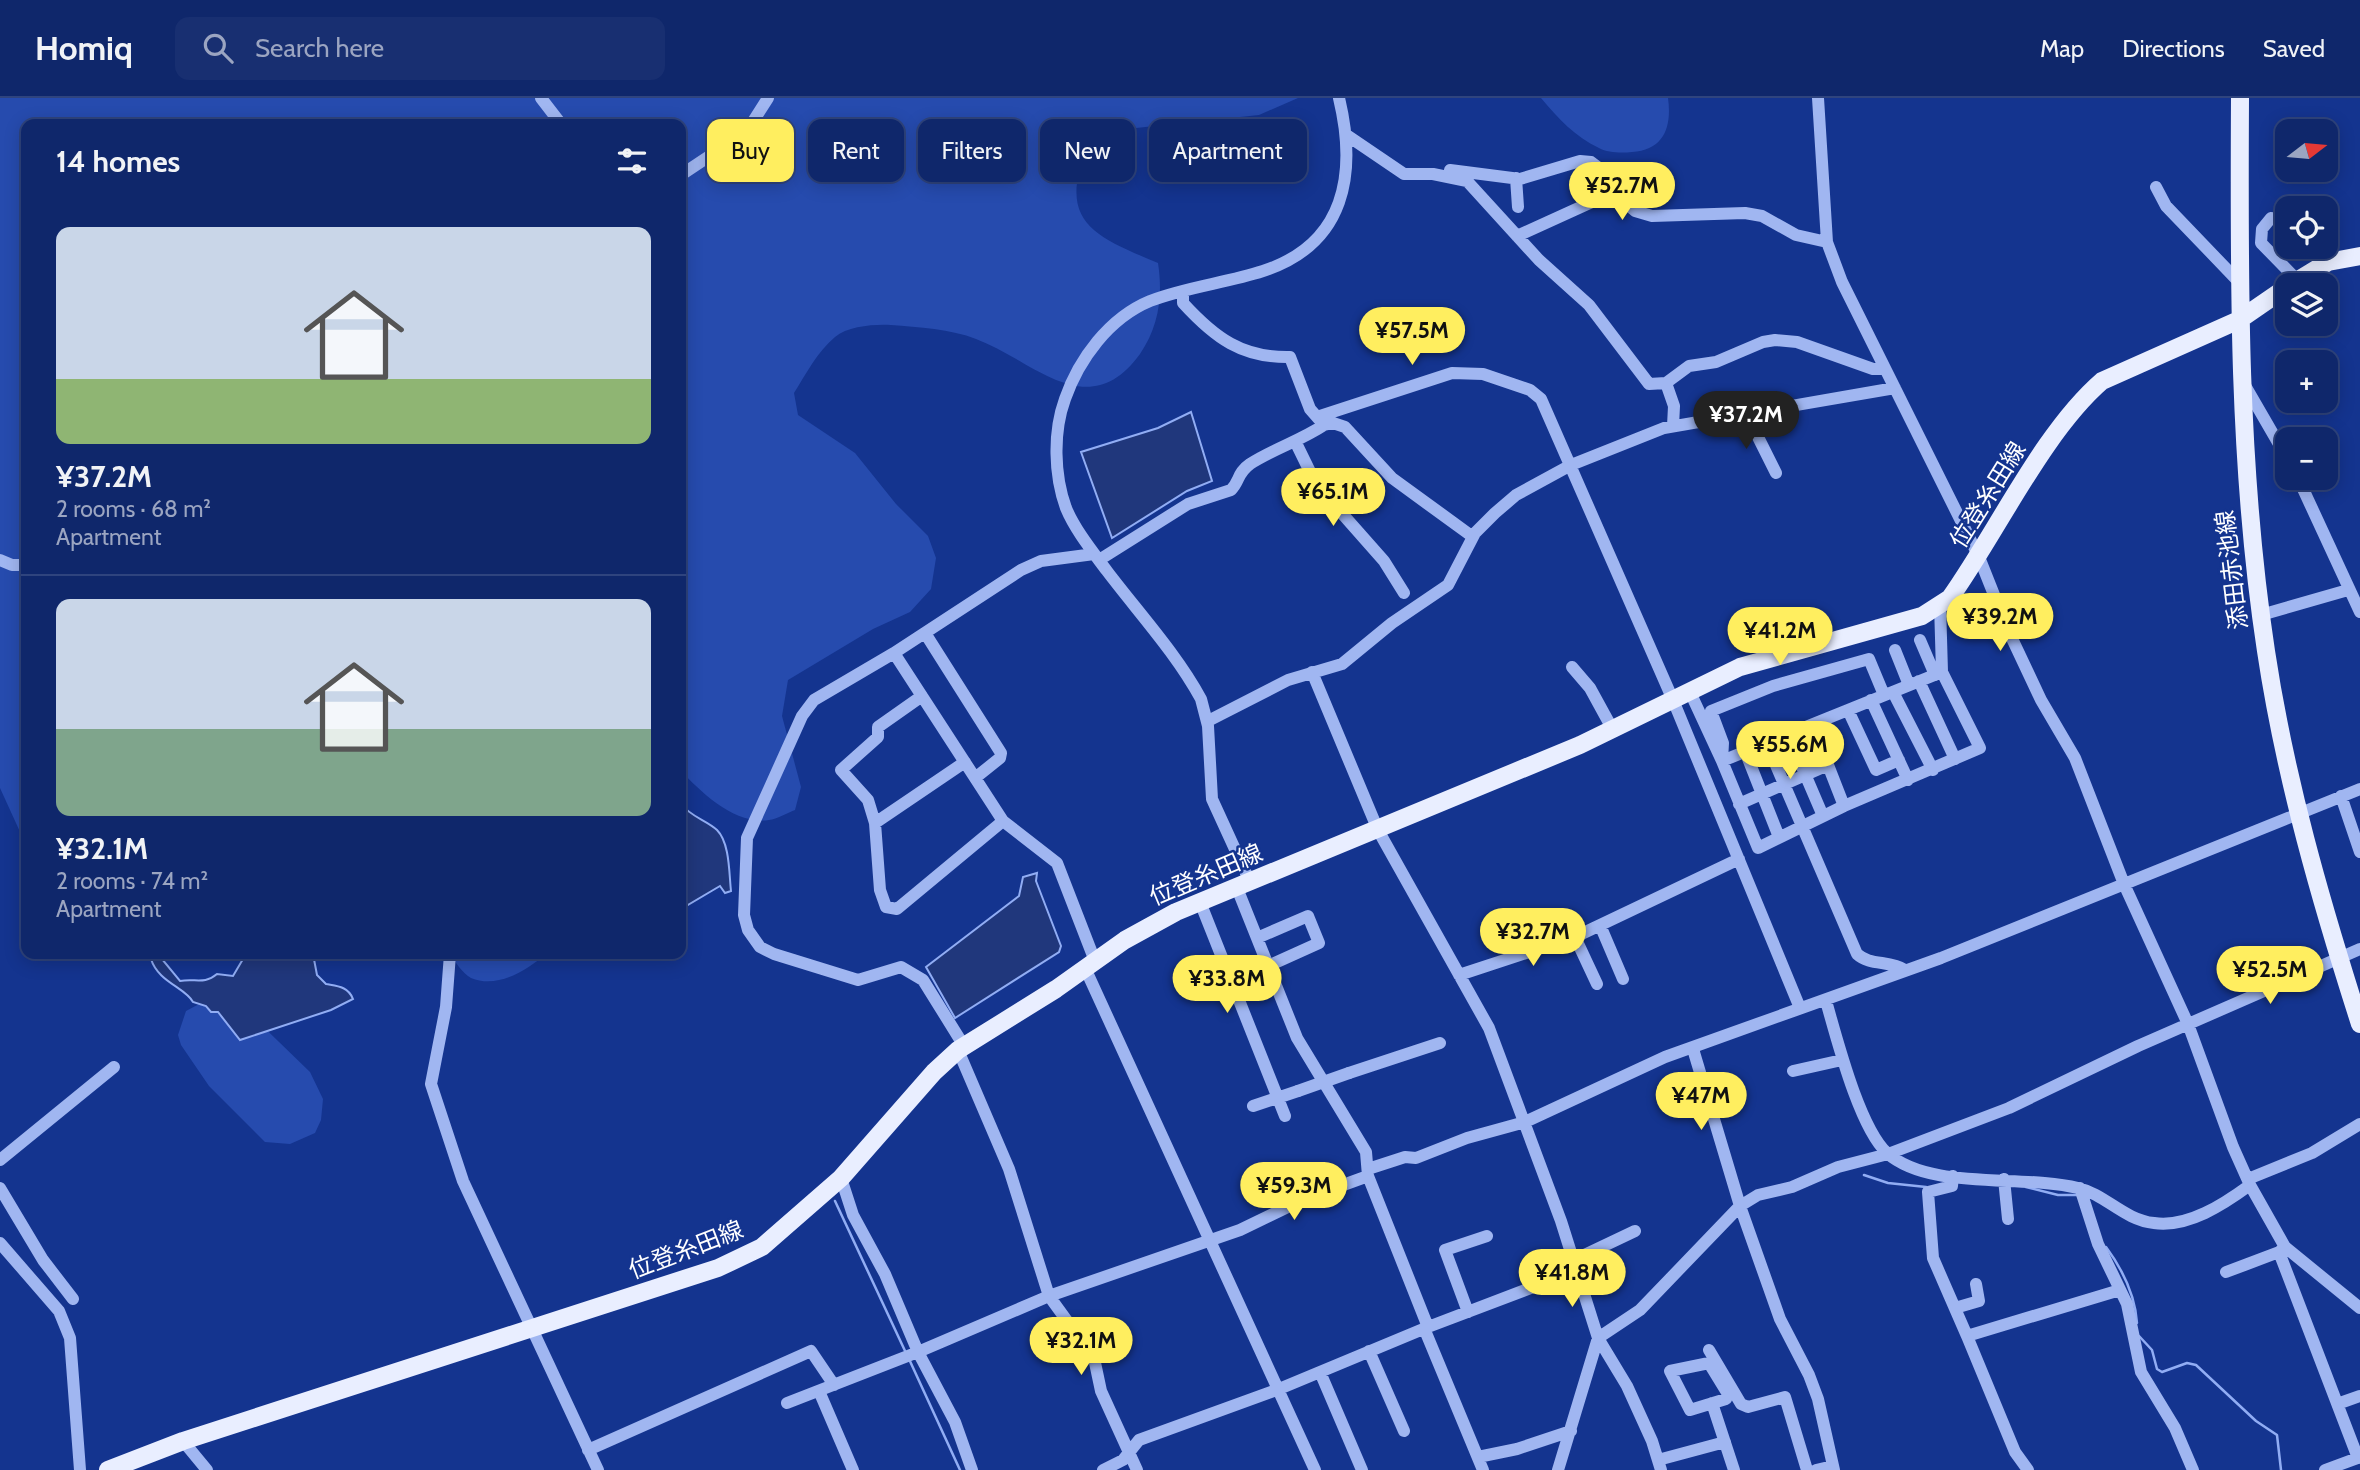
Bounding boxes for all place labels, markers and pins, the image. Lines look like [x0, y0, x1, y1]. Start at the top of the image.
pin: ¥52.7M [1565, 162, 1679, 222]
pin: ¥57.5M [1355, 308, 1469, 367]
pin: ¥37.2M [1689, 392, 1803, 451]
pin: ¥65.1M [1276, 468, 1390, 528]
pin: ¥39.2M [1943, 594, 2057, 653]
pin: ¥41.2M [1723, 608, 1837, 667]
pin: ¥55.6M [1733, 722, 1847, 781]
pin: ¥32.7M [1476, 908, 1590, 968]
pin: ¥52.5M [2213, 946, 2327, 1006]
pin: ¥33.8M [1170, 956, 1284, 1015]
pin: ¥47M [1660, 1072, 1742, 1132]
pin: ¥59.3M [1237, 1162, 1351, 1222]
pin: ¥41.8M [1515, 1250, 1629, 1309]
pin: ¥32.1M [1024, 1318, 1138, 1377]

